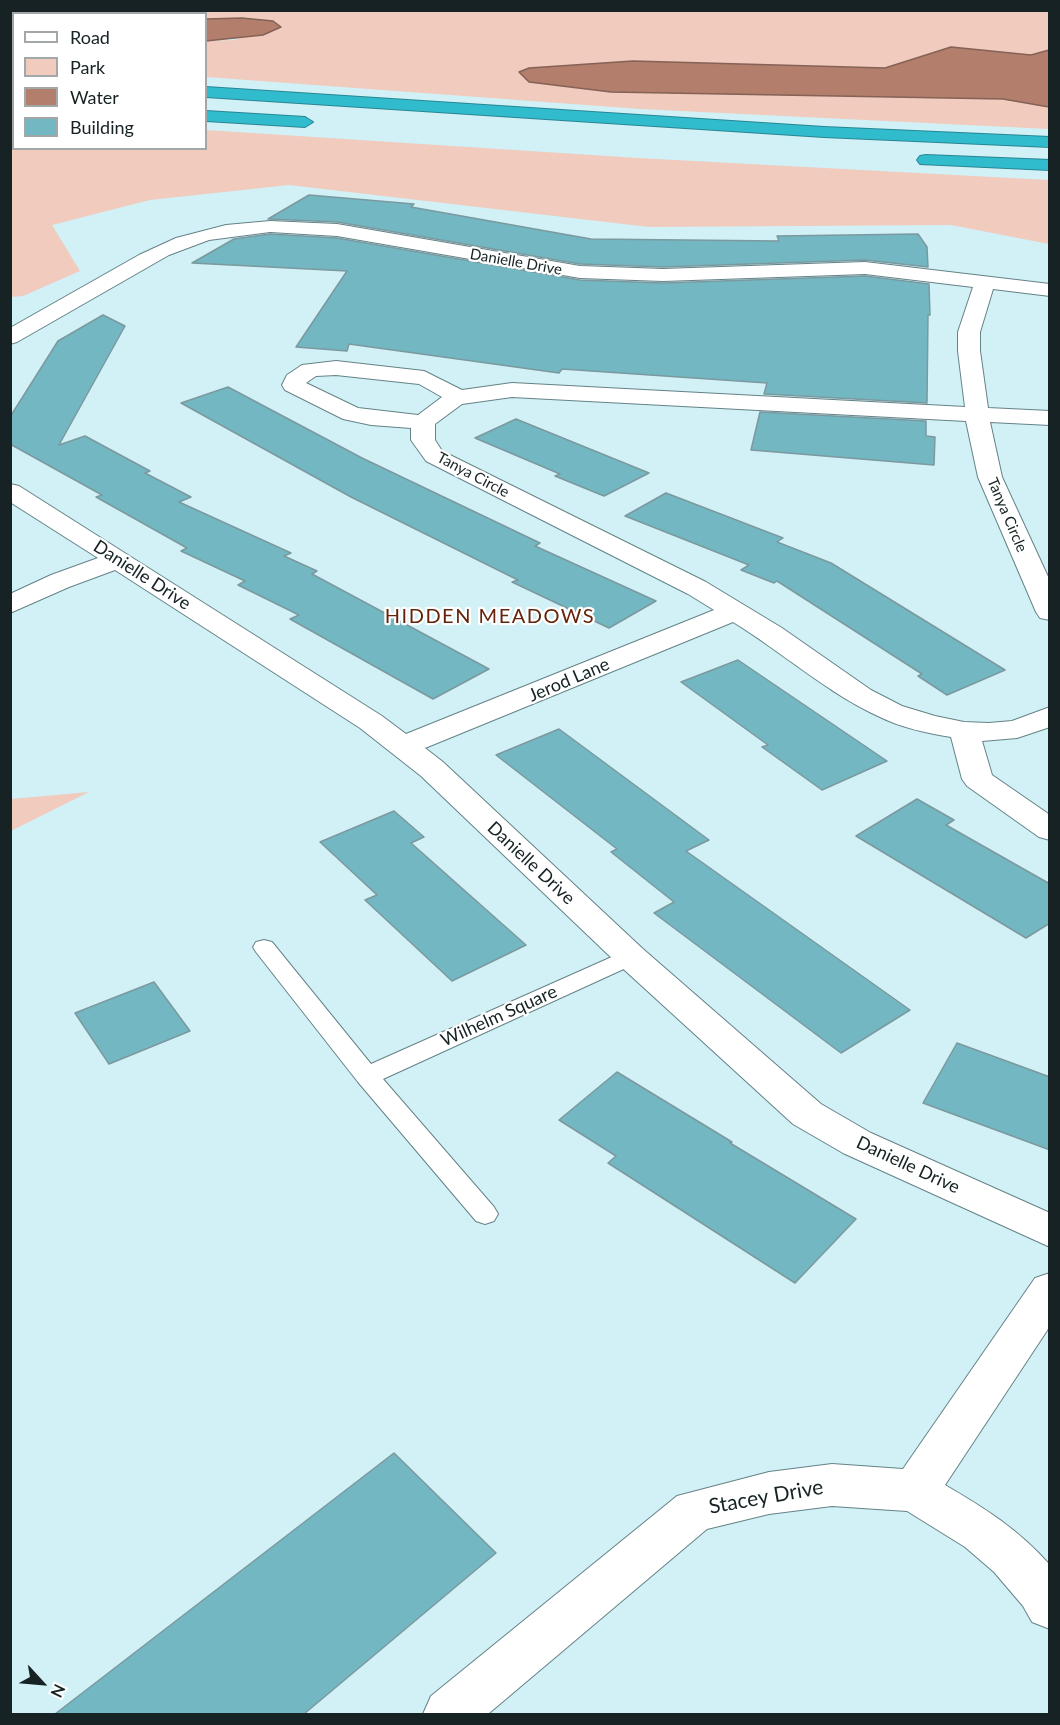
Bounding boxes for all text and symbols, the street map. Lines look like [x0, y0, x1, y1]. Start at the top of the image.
legend [12, 12, 207, 150]
text: Road [70, 26, 110, 48]
text: Park [70, 56, 105, 78]
text: Water [70, 86, 119, 108]
text: Building [70, 116, 134, 138]
street label: Danielle Drive [469, 245, 563, 279]
street label: Tanya Circle [434, 448, 512, 502]
street label: Tanya Circle [983, 475, 1031, 555]
street label: Danielle Drive [89, 536, 195, 614]
district label: HIDDEN MEADOWS [385, 605, 595, 629]
street label: Jerod Lane [525, 653, 613, 707]
street label: Danielle Drive [483, 817, 579, 909]
street label: Wilhelm Square [438, 981, 560, 1051]
street label: Danielle Drive [853, 1132, 963, 1198]
street label: Stacey Drive [707, 1475, 825, 1519]
north arrow [12, 1653, 72, 1713]
text: N [47, 1681, 70, 1701]

